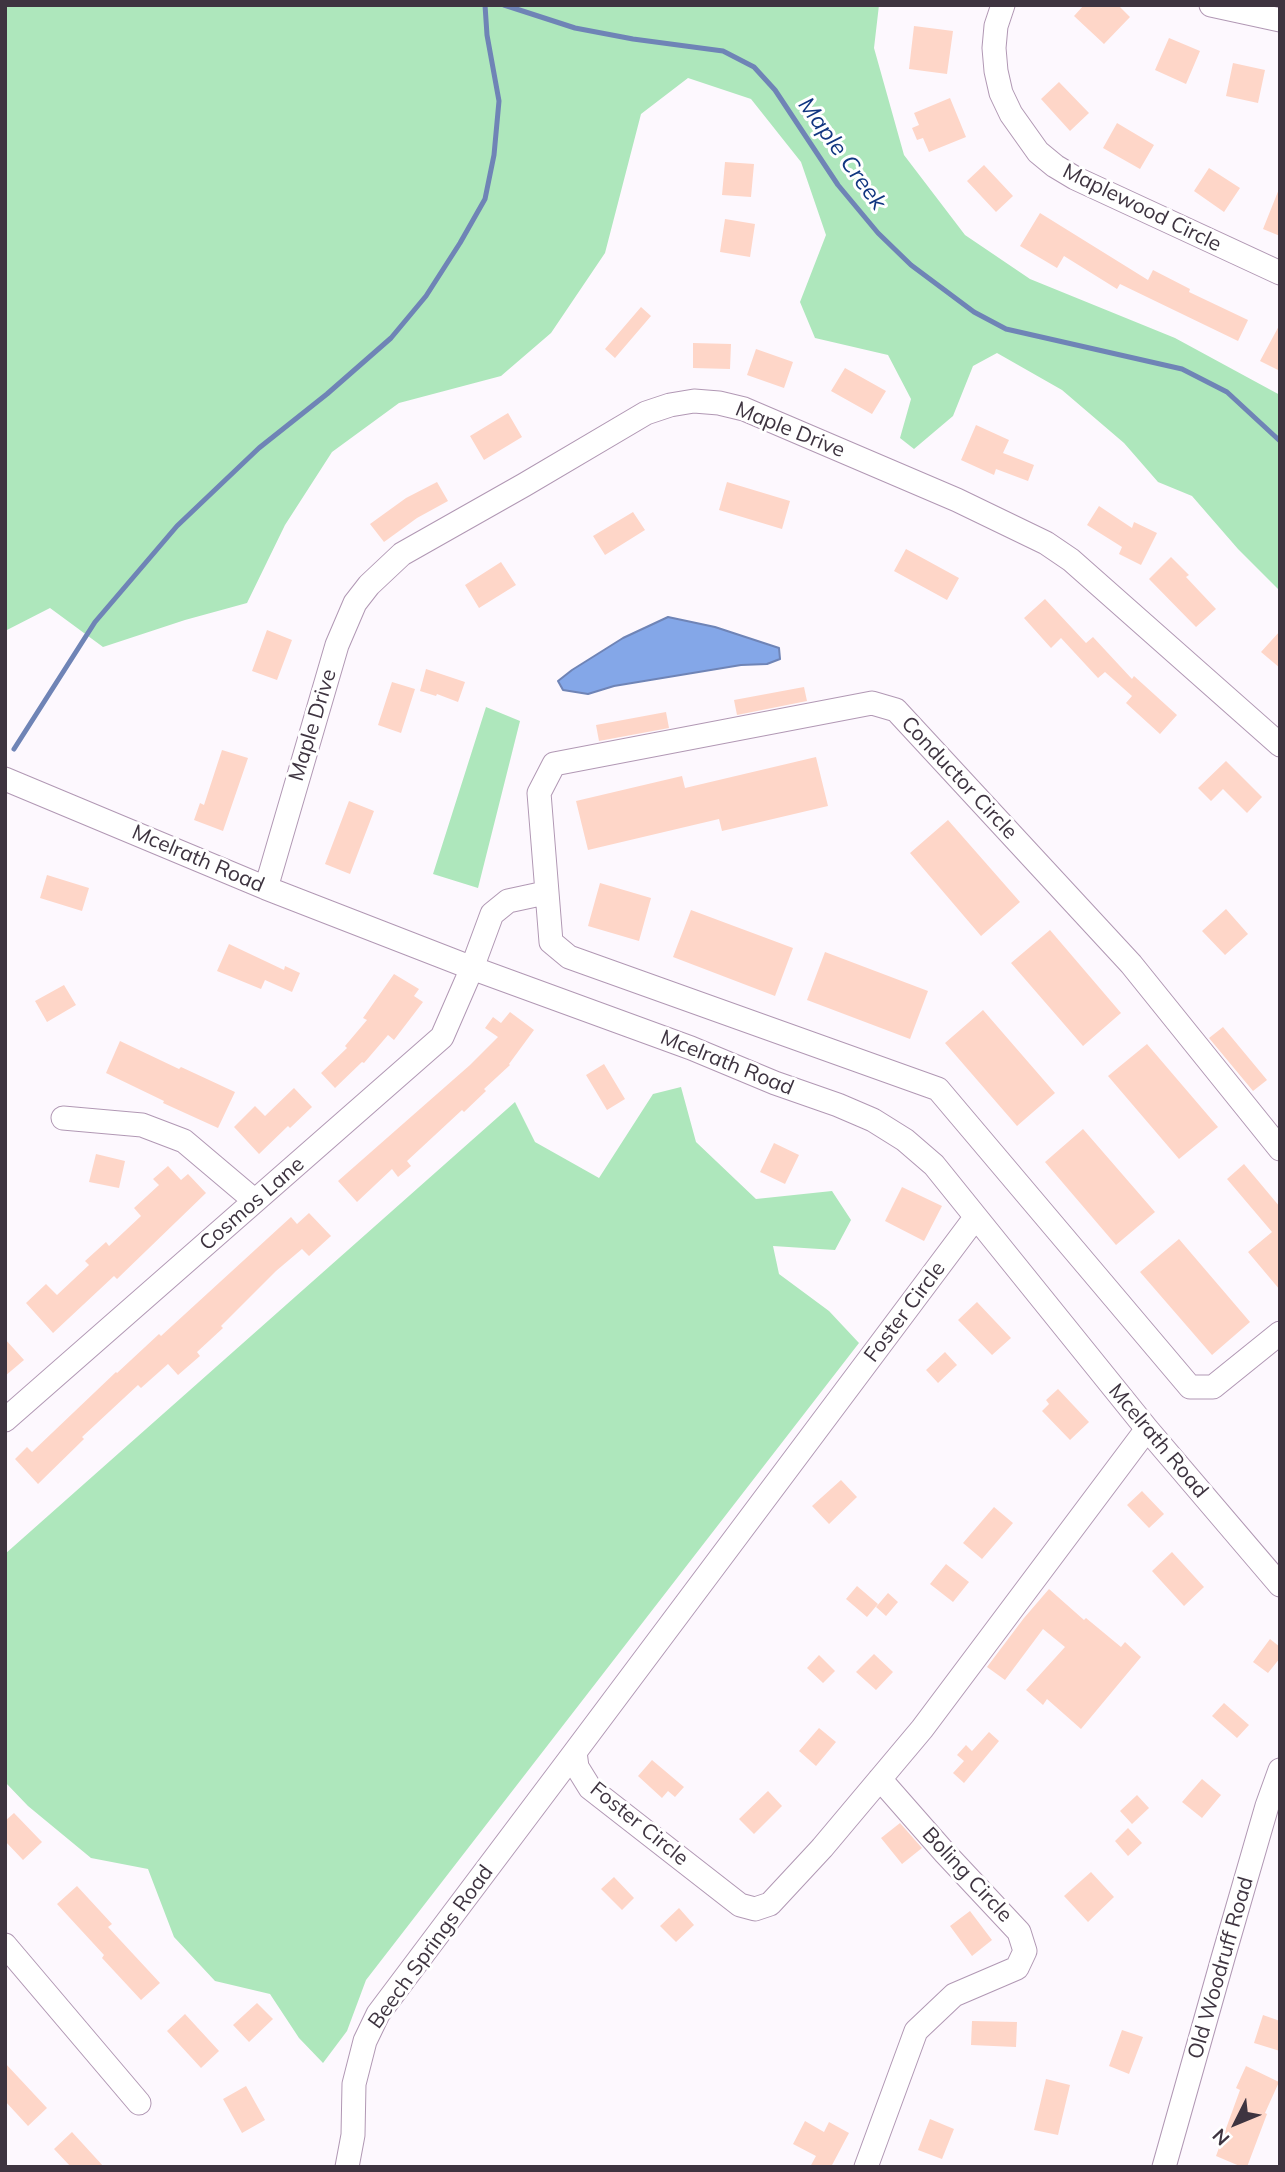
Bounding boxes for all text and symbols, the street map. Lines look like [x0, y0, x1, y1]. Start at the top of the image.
water label: Maple Creek [792, 92, 892, 216]
street label: Maplewood Circle [1059, 159, 1225, 257]
street label: Maple Drive [732, 397, 848, 463]
street label: Maple Drive [284, 666, 342, 784]
street label: Conductor Circle [896, 711, 1022, 845]
street label: Mcelrath Road [128, 820, 268, 898]
street label: Mcelrath Road [657, 1025, 797, 1101]
street label: Cosmos Lane [195, 1152, 309, 1256]
street label: Foster Circle [859, 1257, 951, 1367]
street label: Mcelrath Road [1103, 1379, 1213, 1503]
street label: Foster Circle [585, 1777, 693, 1871]
street label: Boling Circle [917, 1822, 1017, 1928]
street label: Beech Springs Road [363, 1860, 499, 2034]
street label: Old Woodruff Road [1183, 1874, 1259, 2062]
north arrow [1201, 2088, 1271, 2158]
text: N [1207, 2124, 1234, 2151]

